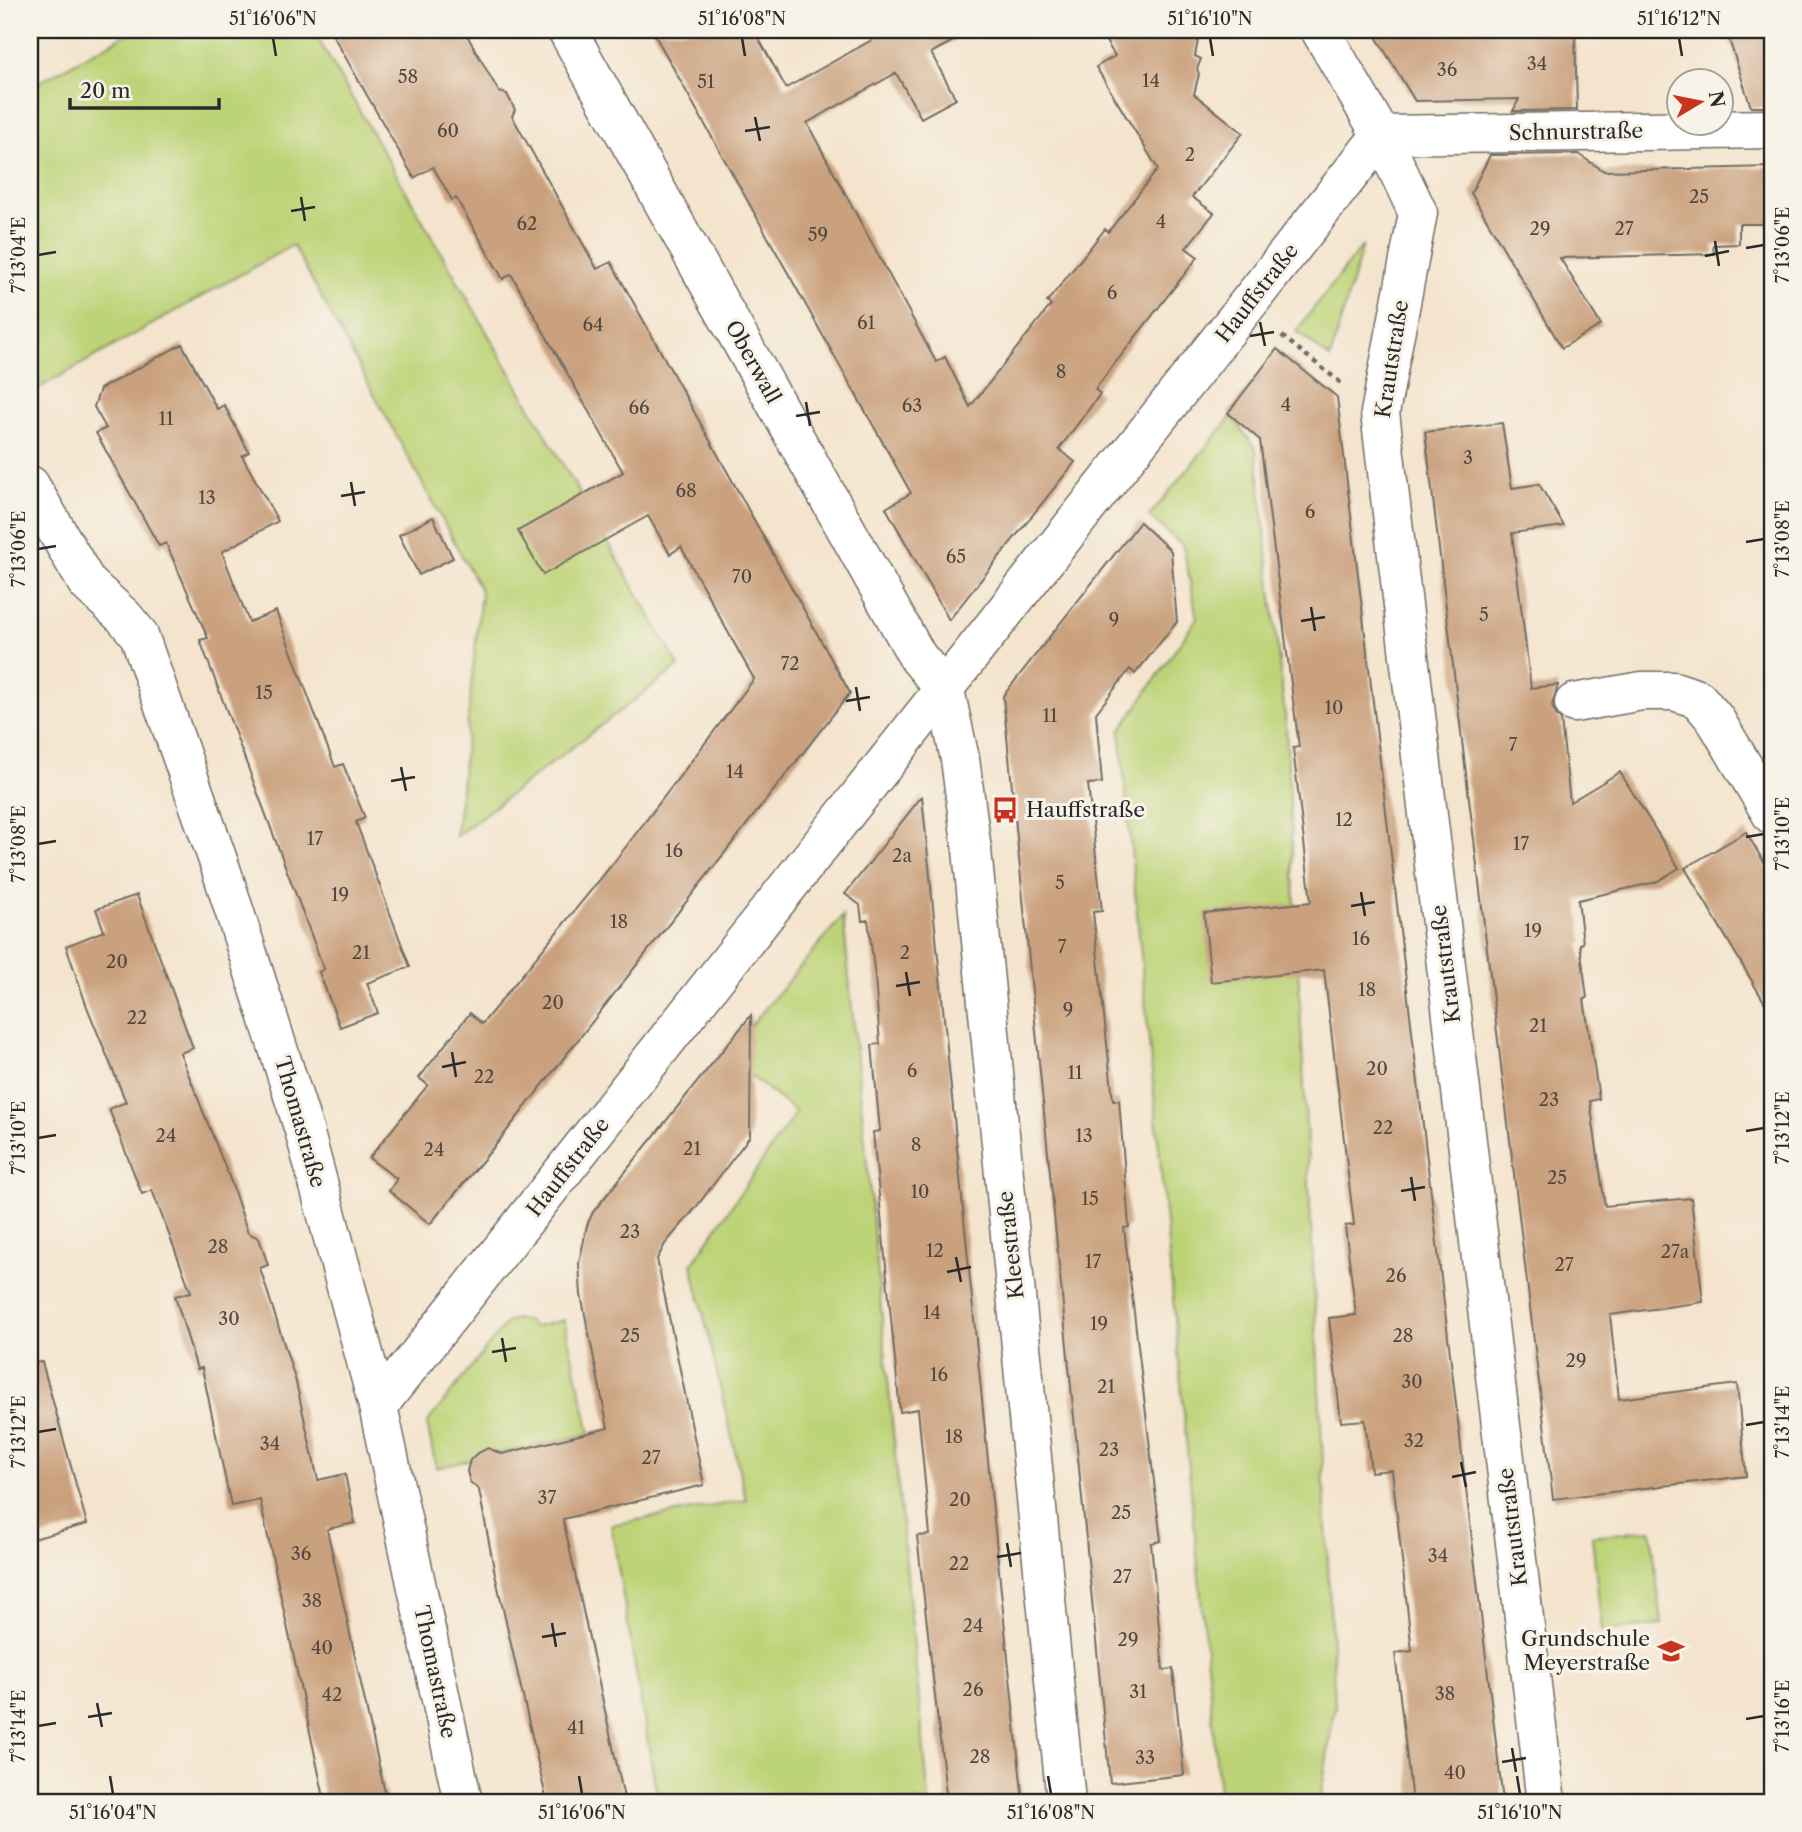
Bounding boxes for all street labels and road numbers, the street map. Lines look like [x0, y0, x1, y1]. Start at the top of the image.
street label: Schnurstraße [1509, 118, 1643, 145]
street label: Hauffstraße [1210, 238, 1303, 347]
street label: Krautstraße [1370, 298, 1413, 420]
street label: Oberwall [720, 316, 786, 408]
street label: Krautstraße [1426, 903, 1465, 1025]
street label: Thomastraße [270, 1054, 331, 1190]
street label: Hauffstraße [521, 1112, 614, 1221]
street label: Kleestraße [992, 1190, 1029, 1300]
street label: Krautstraße [1493, 1466, 1532, 1588]
street label: Thomastraße [409, 1603, 462, 1741]

